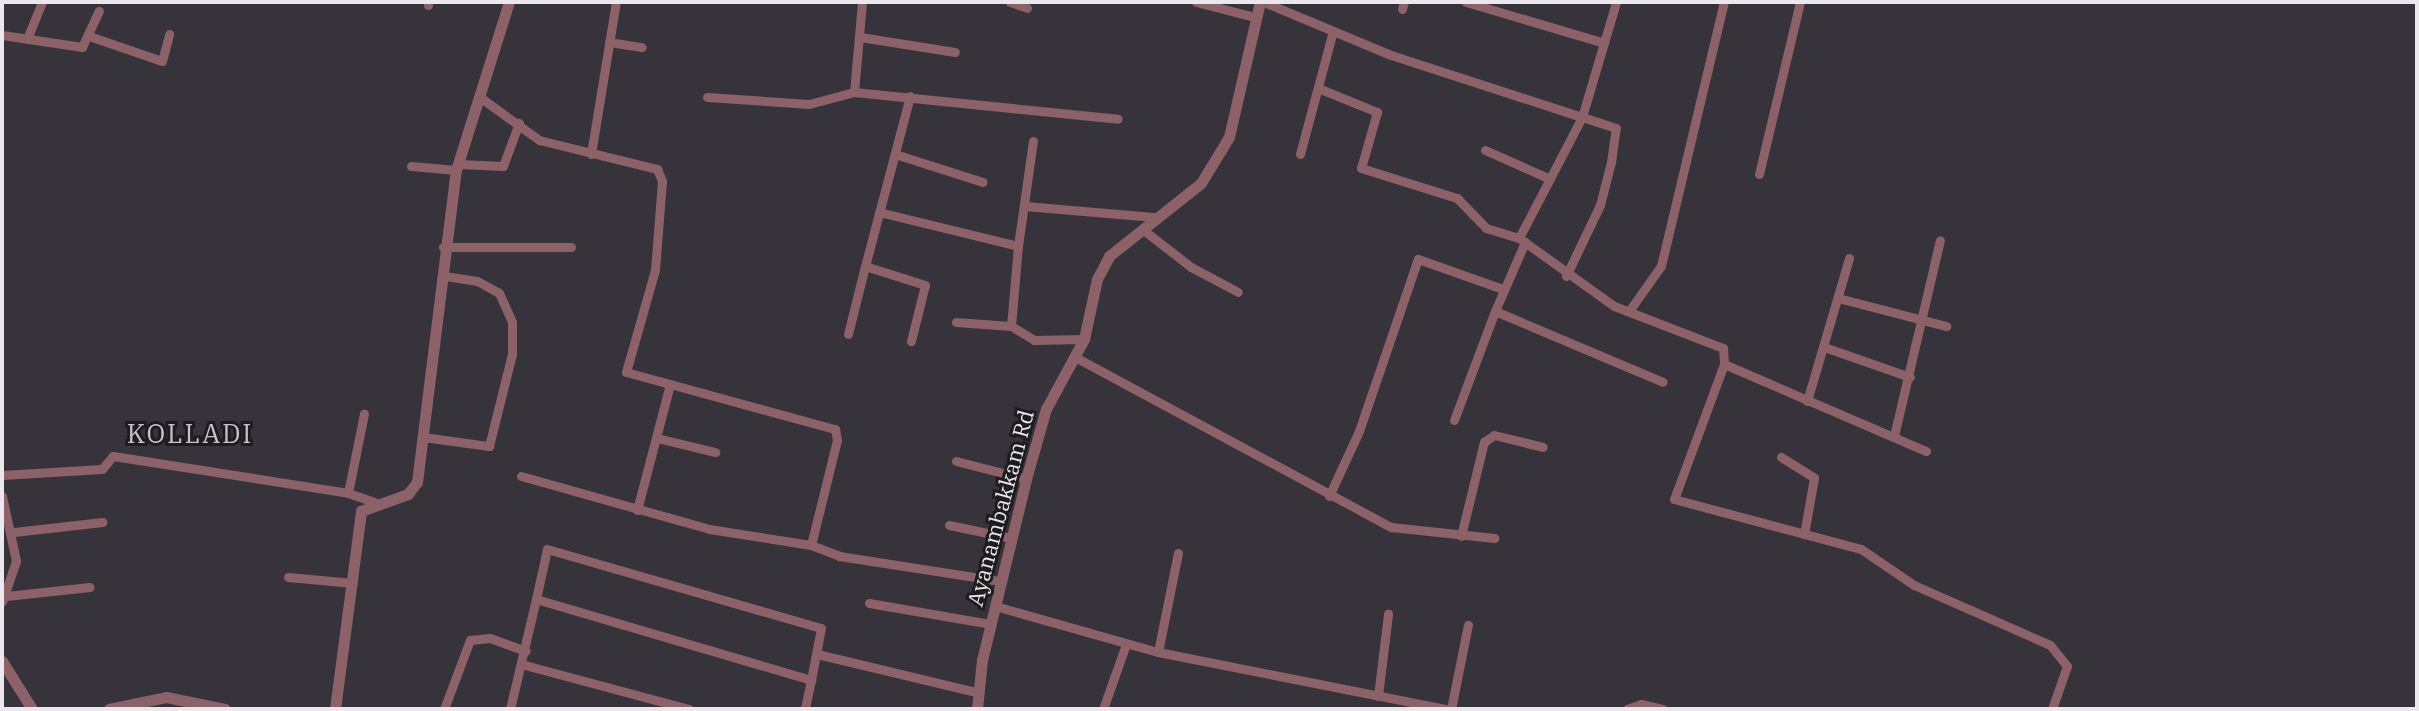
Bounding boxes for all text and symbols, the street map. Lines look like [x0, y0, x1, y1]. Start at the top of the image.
street label: Ayanambakkam Rd [961, 407, 1039, 609]
district label: KOLLADI [127, 418, 253, 450]

